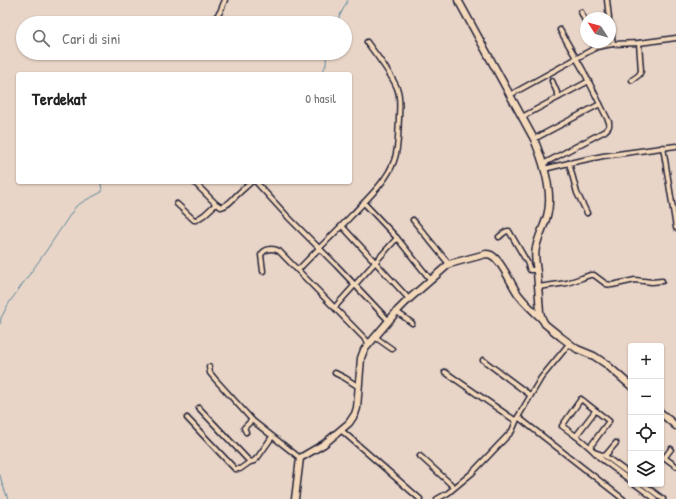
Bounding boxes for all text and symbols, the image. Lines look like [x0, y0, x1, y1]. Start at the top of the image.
north arrow [580, 12, 616, 48]
search box [16, 16, 352, 60]
icon: search [30, 27, 52, 49]
text: Cari di sini [62, 28, 121, 49]
text: Terdekat [32, 87, 86, 110]
text: 0 hasil [305, 89, 336, 107]
map controls [628, 343, 664, 487]
button: + [628, 343, 664, 379]
button: − [628, 379, 664, 415]
button: locate [628, 415, 664, 451]
button: layers [628, 451, 664, 487]

